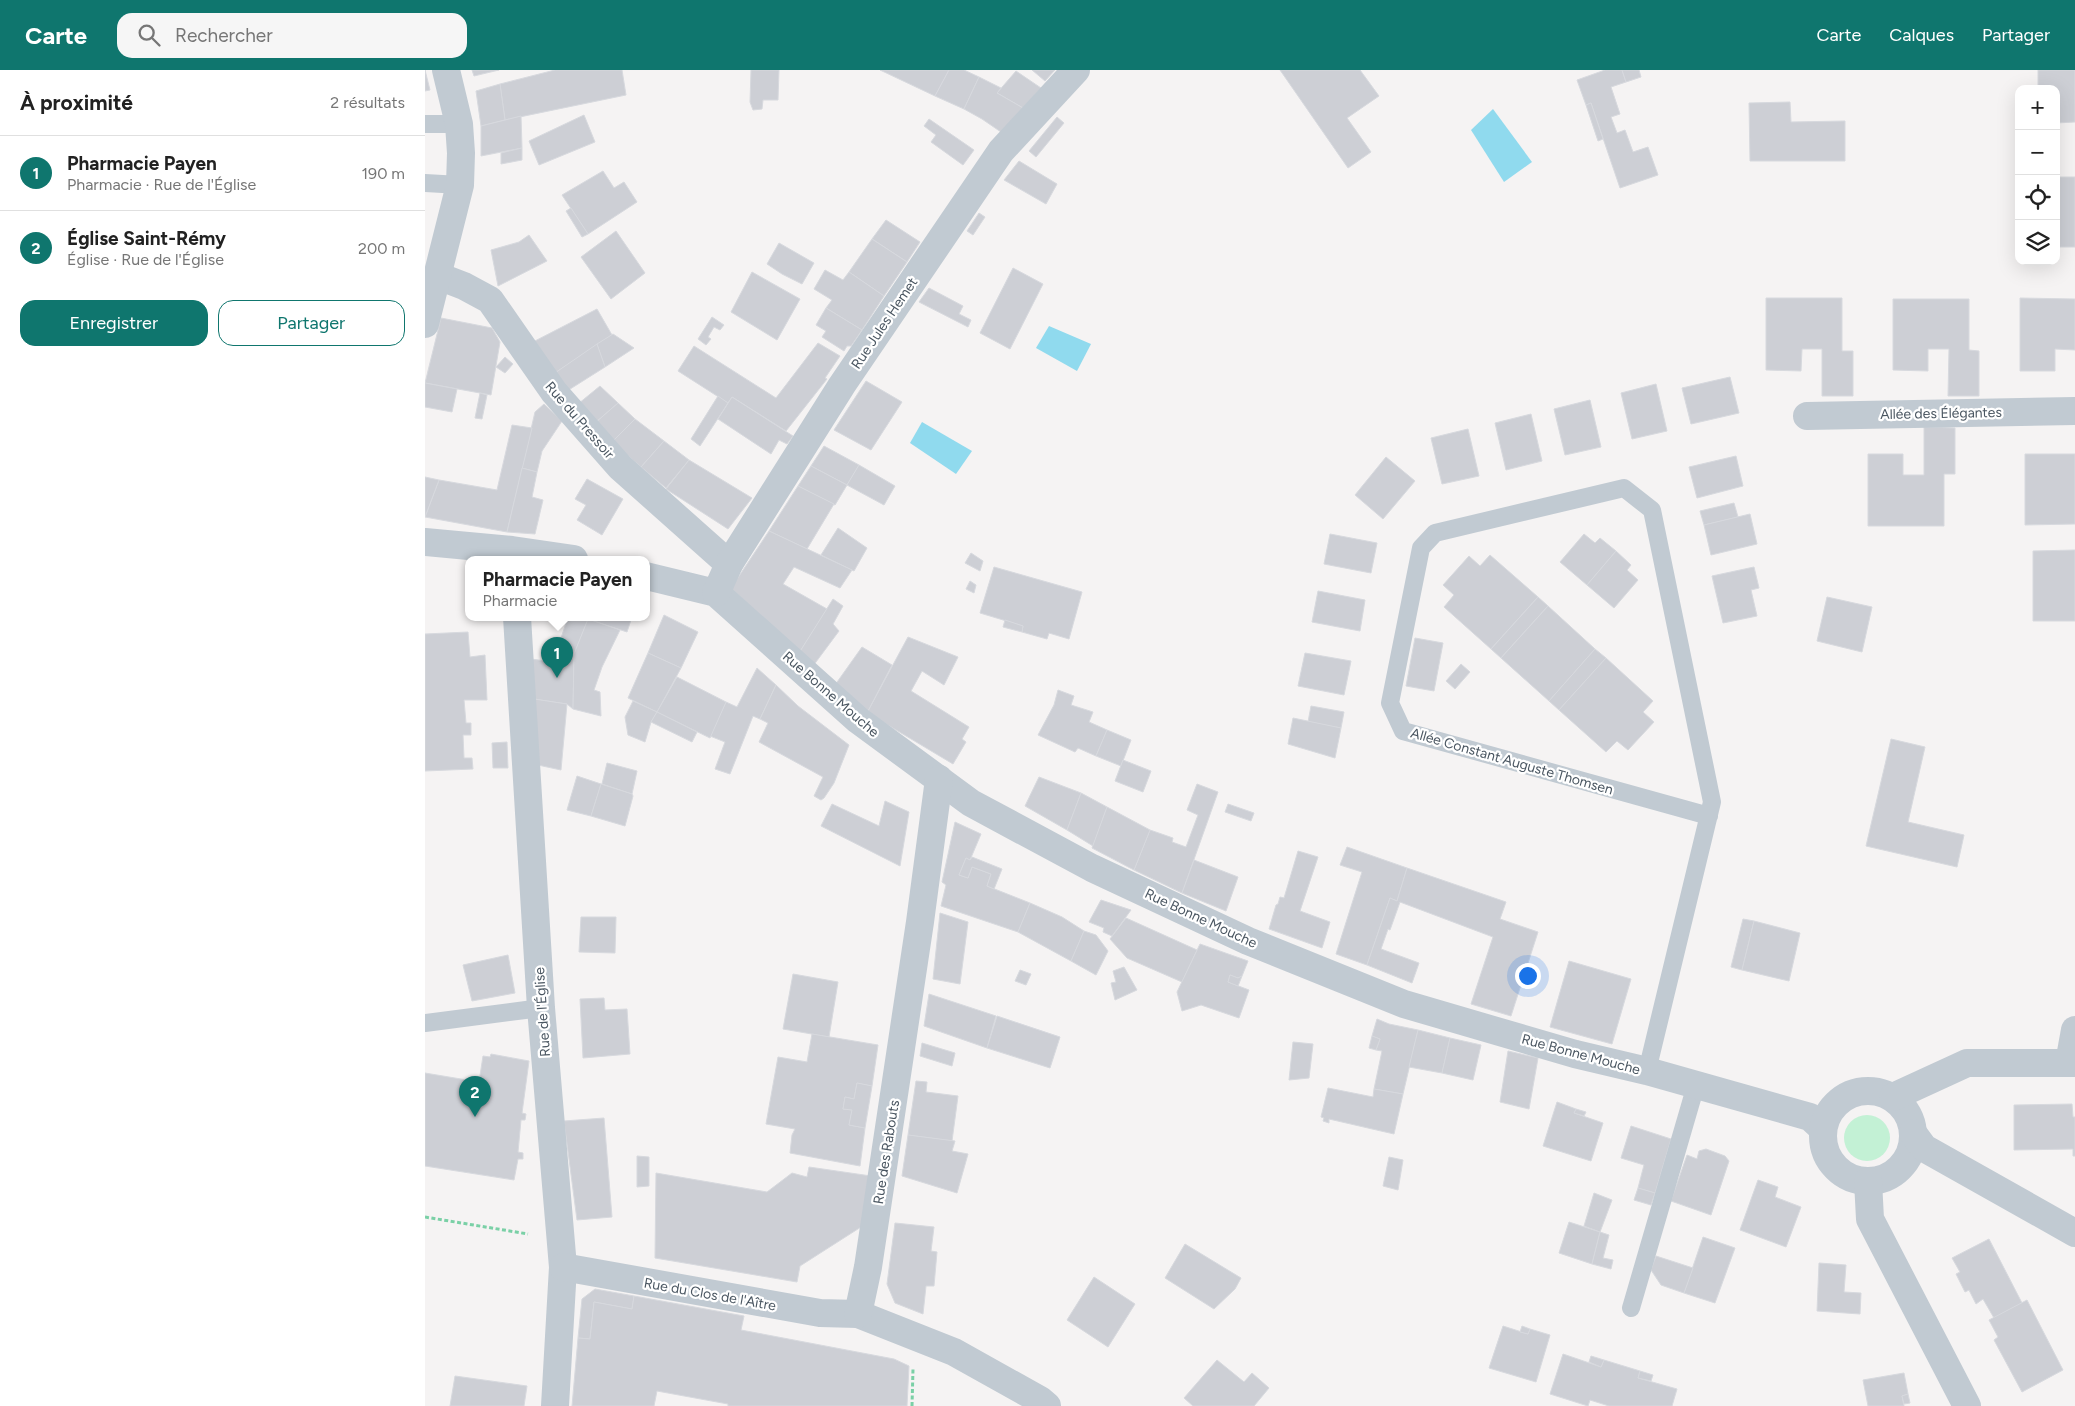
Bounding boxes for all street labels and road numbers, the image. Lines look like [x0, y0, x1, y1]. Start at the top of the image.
street label: Rue Jules Hemet [848, 274, 921, 372]
street label: Rue du Pressoir [541, 378, 618, 463]
street label: Allée des Élégantes [1880, 404, 2002, 423]
street label: Rue Bonne Mouche [779, 648, 883, 741]
street label: Allée Constant Auguste Thomsen [1409, 724, 1615, 799]
street label: Rue Bonne Mouche [1142, 885, 1260, 952]
street label: Rue de l'Église [531, 966, 554, 1057]
street label: Rue Bonne Mouche [1520, 1030, 1642, 1079]
street label: Rue des Rabouts [870, 1099, 903, 1205]
street label: Rue du Clos de l'Aître [642, 1274, 778, 1315]

